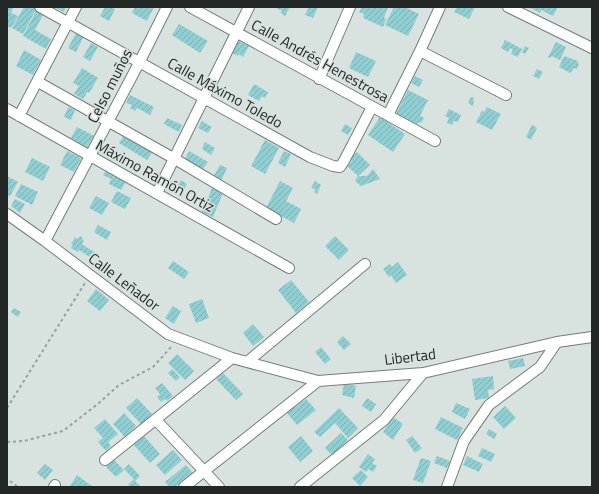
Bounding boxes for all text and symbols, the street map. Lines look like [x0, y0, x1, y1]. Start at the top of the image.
street label: Calle Andrés Henestrosa [247, 13, 394, 108]
street label: Celso muños [81, 45, 138, 127]
street label: Calle Máximo Toledo [163, 51, 287, 134]
street label: Máximo Ramón Ortiz [92, 133, 219, 218]
street label: Calle Leñador [84, 247, 165, 316]
street label: Libertad [383, 342, 437, 371]

